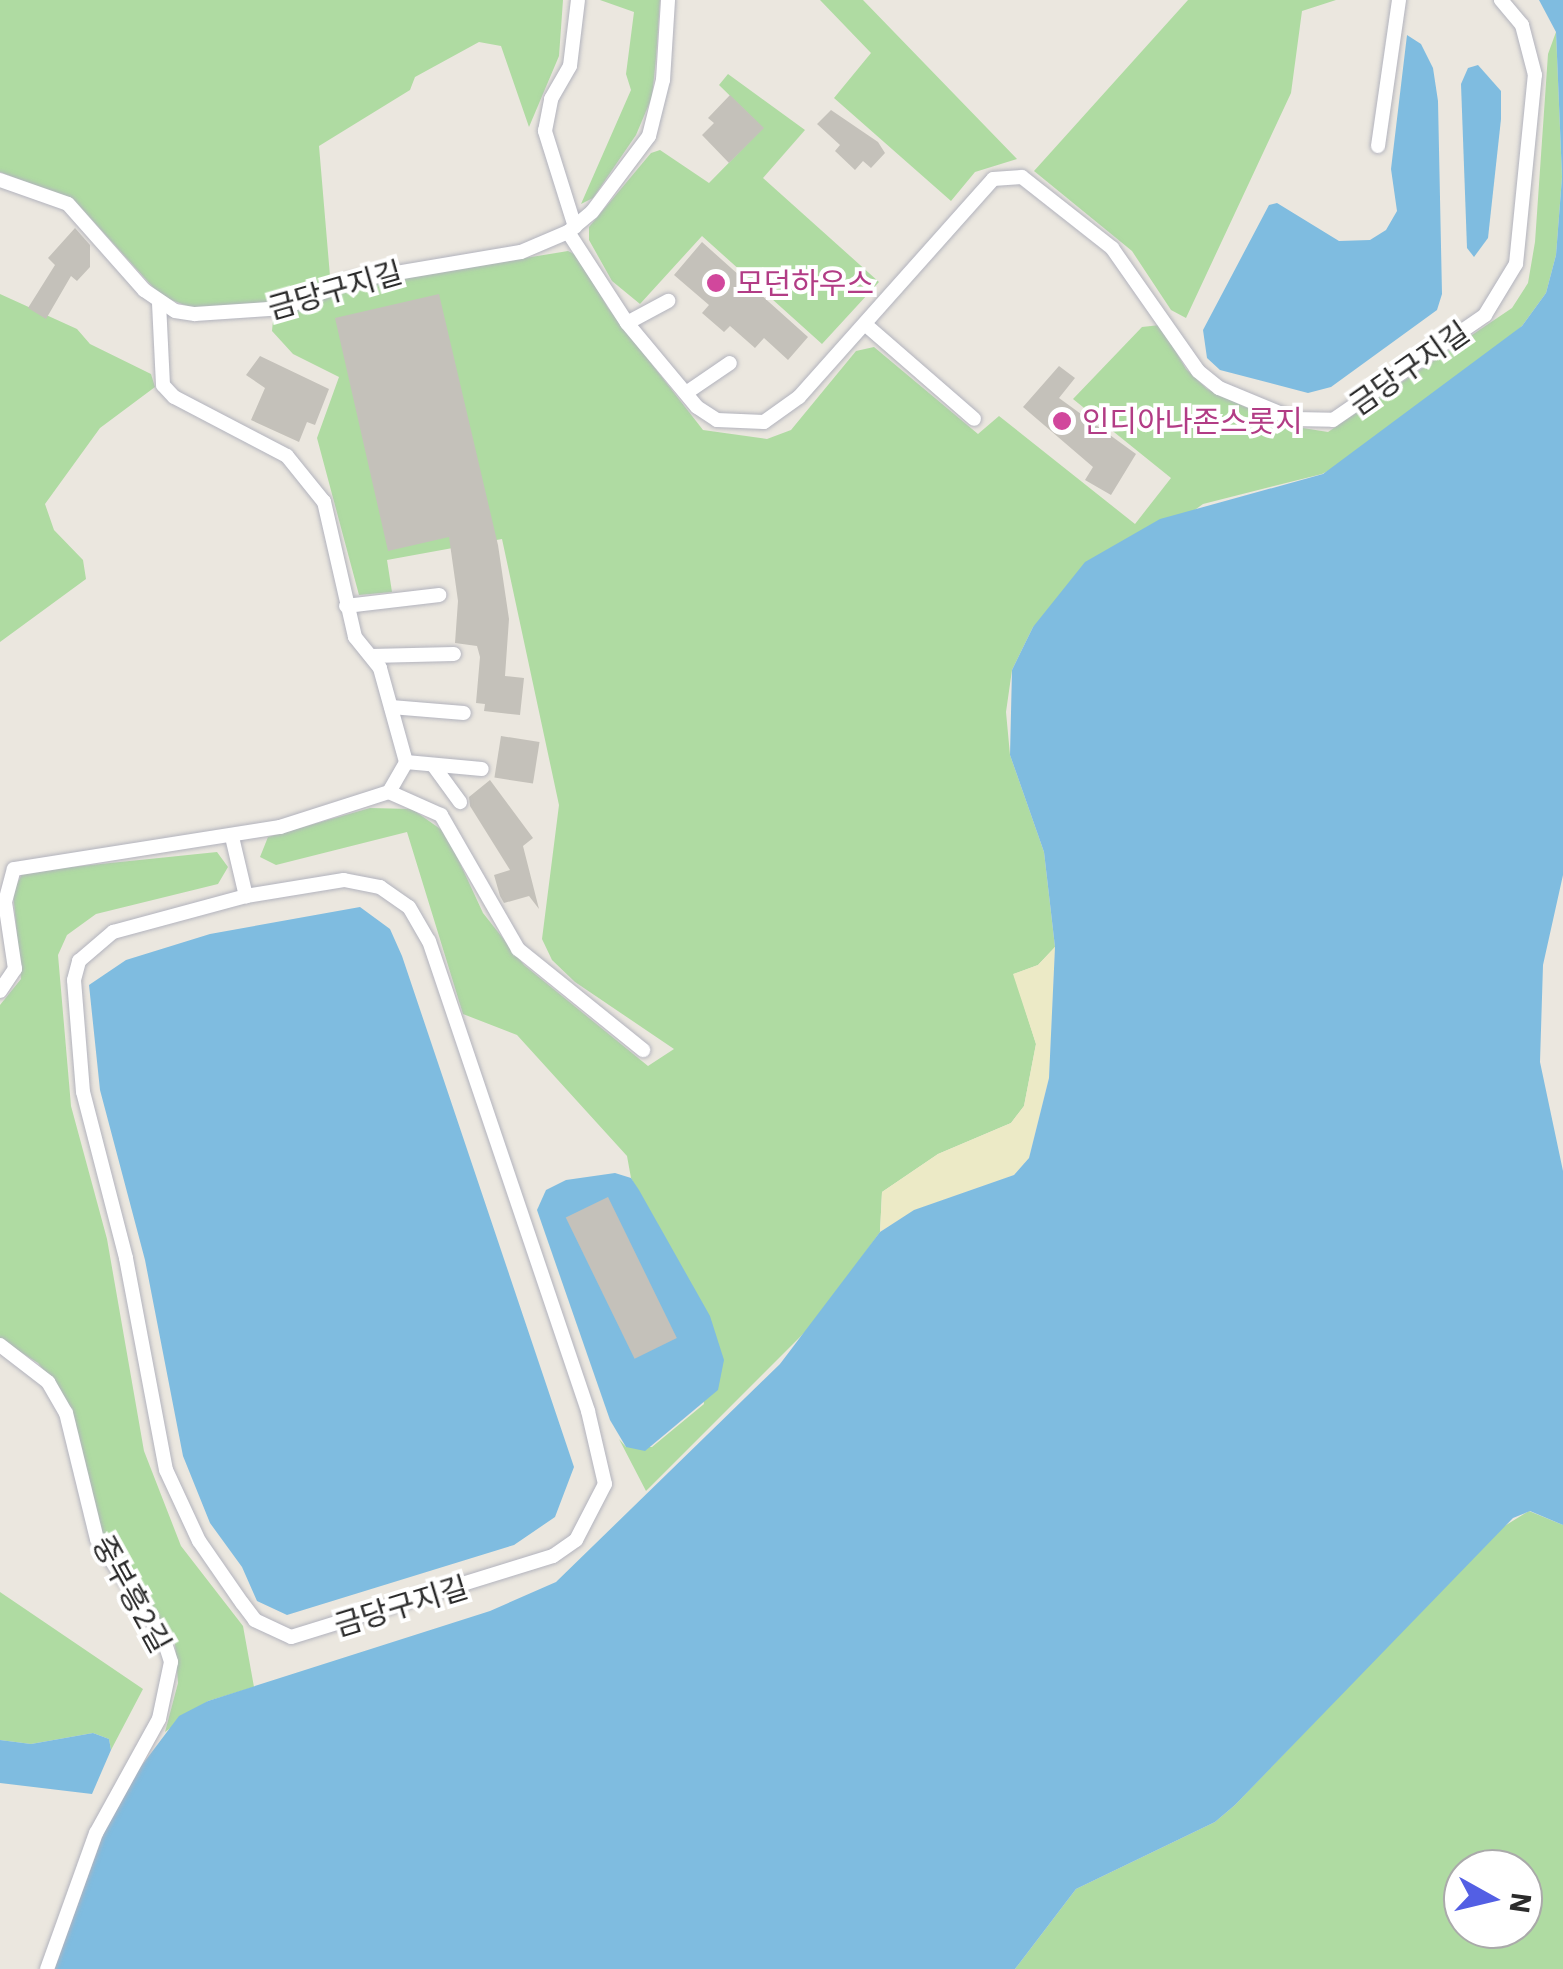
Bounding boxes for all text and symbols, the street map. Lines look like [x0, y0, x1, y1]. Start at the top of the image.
street label: 금당구지길 [264, 254, 406, 326]
place label: 모던하우스 [736, 265, 874, 301]
marker: 모던하우스 [705, 272, 727, 294]
street label: 금당구지길 [1342, 314, 1476, 422]
place label: 인디아나존스롯지 [1082, 403, 1303, 439]
marker: 인디아나존스롯지 [1051, 410, 1073, 432]
street label: 중부흥2길 [85, 1529, 179, 1659]
street label: 금당구지길 [330, 1569, 472, 1643]
north arrow [1443, 1849, 1543, 1949]
text: N [1501, 1890, 1541, 1916]

